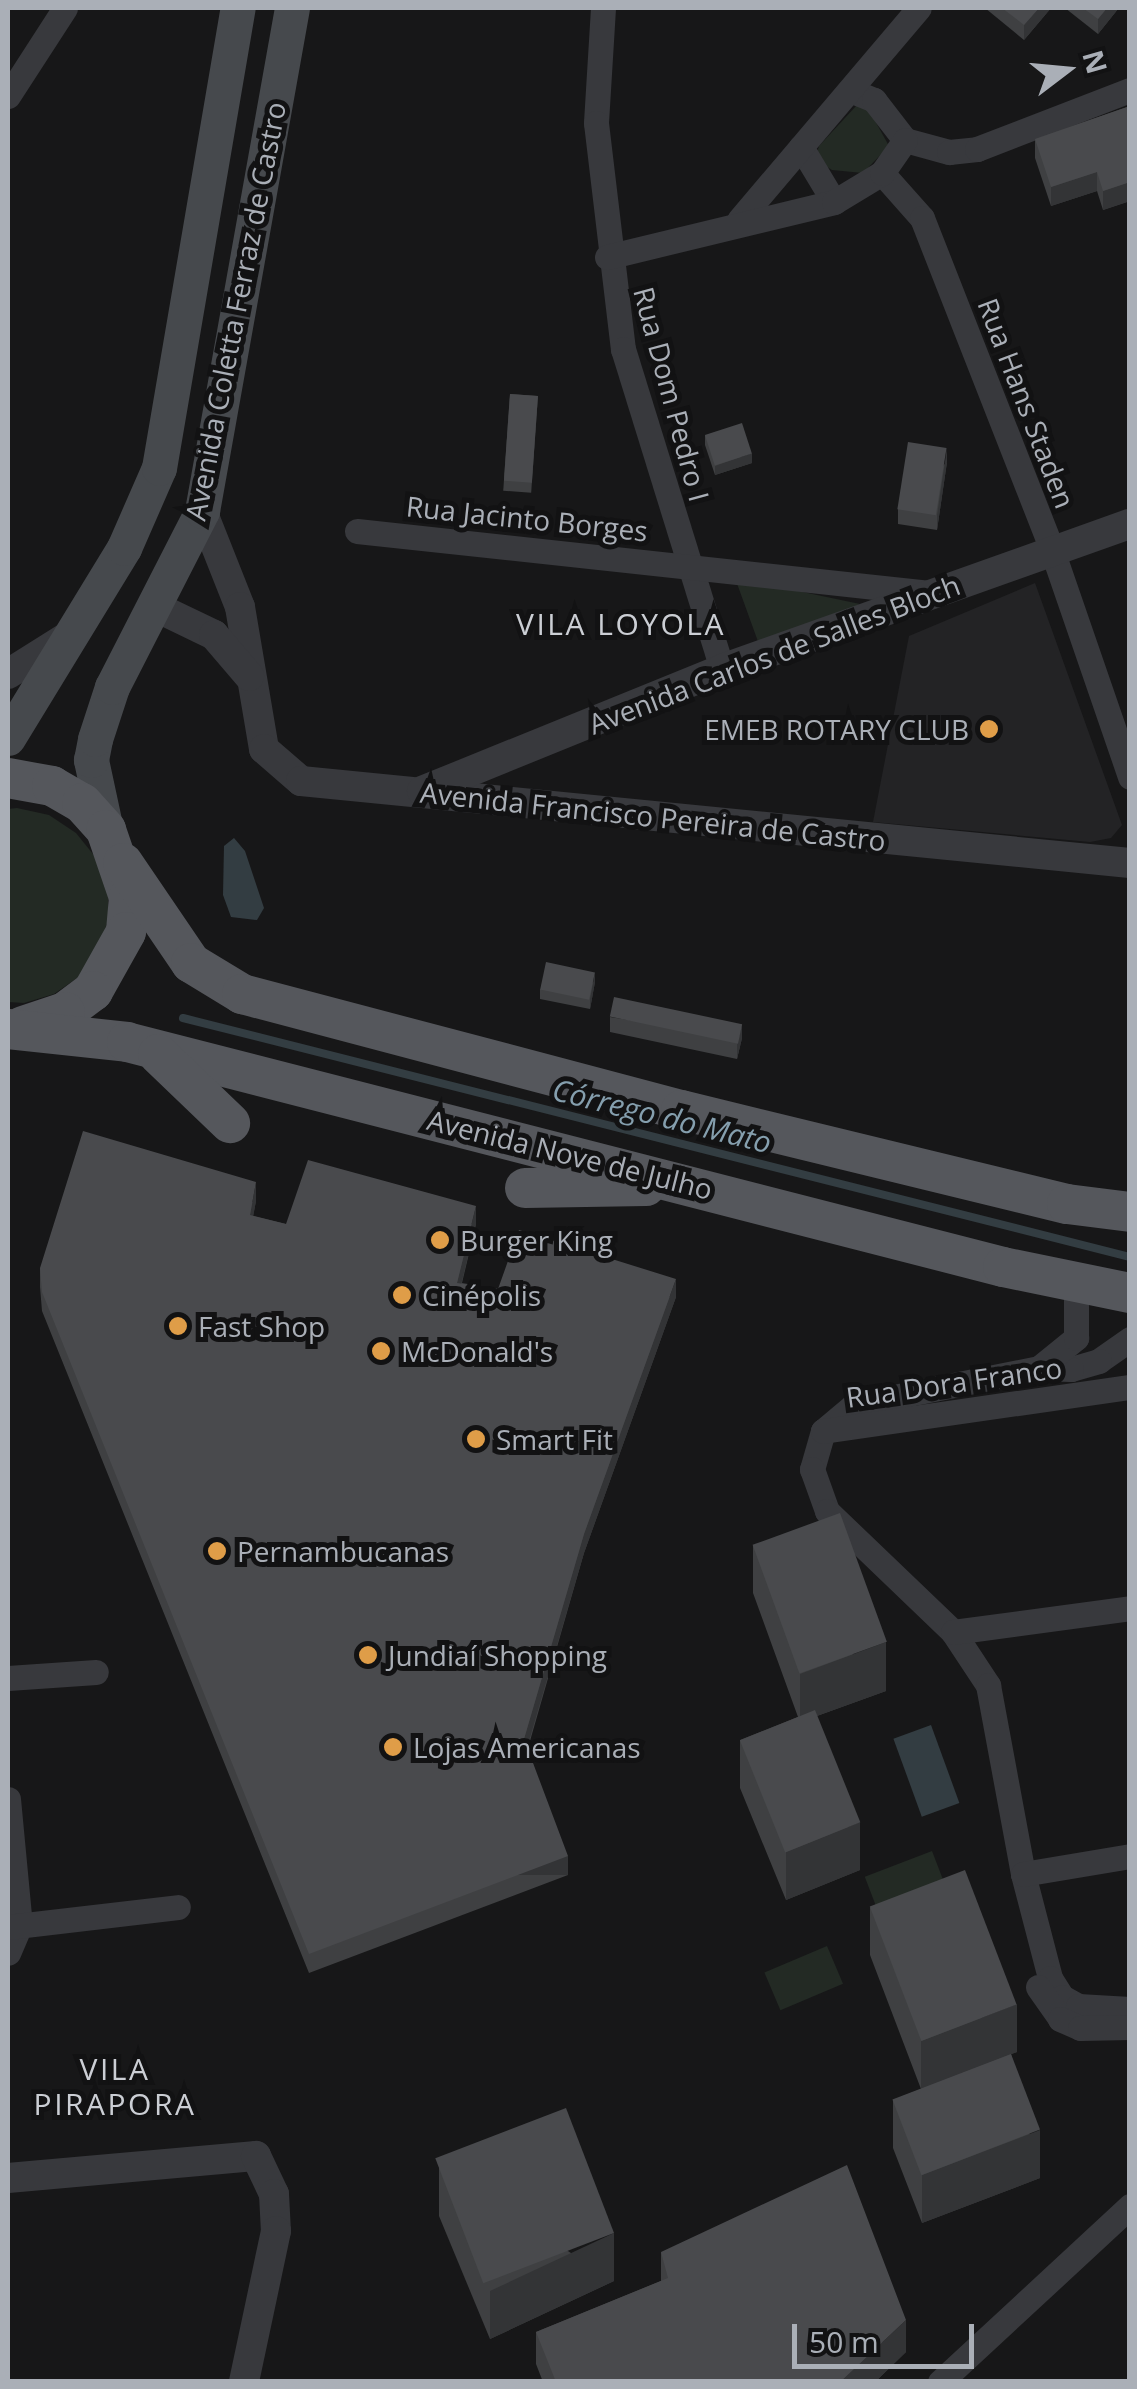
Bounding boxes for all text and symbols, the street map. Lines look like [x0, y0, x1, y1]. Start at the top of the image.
north arrow [1017, 20, 1117, 120]
text: N [1074, 46, 1117, 78]
street label: Avenida Coletta Ferraz de Castro [178, 99, 292, 523]
street label: Rua Dom Pedro I [627, 283, 717, 505]
street label: Rua Hans Staden [972, 293, 1082, 513]
street label: Rua Jacinto Borges [405, 489, 649, 547]
street label: Avenida Carlos de Salles Bloch [584, 568, 964, 740]
district label: VILA LOYOLA [516, 606, 726, 642]
place label: EMEB ROTARY CLUB [704, 712, 969, 746]
marker: EMEB ROTARY CLUB [978, 718, 1000, 740]
street label: Avenida Francisco Pereira de Castro [419, 775, 887, 857]
water label: Córrego do Mato [549, 1071, 775, 1161]
street label: Avenida Nove de Julho [424, 1102, 716, 1206]
place label: Burger King [460, 1223, 613, 1257]
marker: Burger King [429, 1229, 451, 1251]
place label: Cinépolis [422, 1278, 541, 1312]
marker: Cinépolis [391, 1284, 413, 1306]
place label: Fast Shop [198, 1309, 325, 1343]
marker: Fast Shop [167, 1315, 189, 1337]
place label: McDonald's [401, 1334, 553, 1368]
marker: McDonald's [370, 1340, 392, 1362]
street label: Rua Dora Franco [844, 1350, 1064, 1414]
place label: Smart Fit [496, 1422, 613, 1456]
marker: Smart Fit [465, 1428, 487, 1450]
place label: Pernambucanas [237, 1534, 449, 1568]
marker: Pernambucanas [206, 1540, 228, 1562]
place label: Jundiaí Shopping [388, 1638, 607, 1672]
marker: Jundiaí Shopping [357, 1644, 379, 1666]
place label: Lojas Americanas [413, 1730, 641, 1764]
marker: Lojas Americanas [382, 1736, 404, 1758]
district label: VILA PIRAPORA [34, 2051, 196, 2122]
scale bar [797, 2304, 980, 2366]
text: 50 m [809, 2321, 879, 2362]

